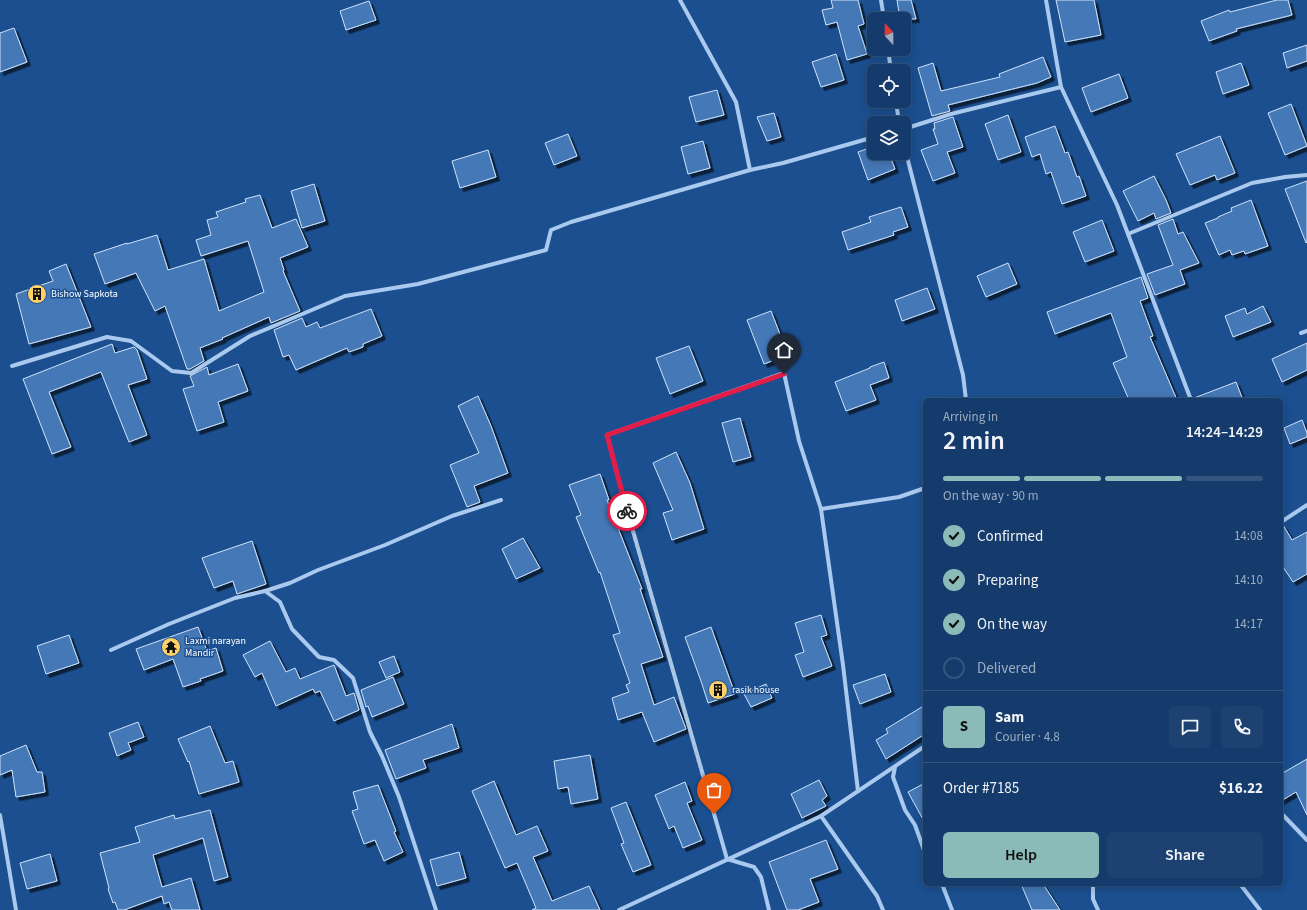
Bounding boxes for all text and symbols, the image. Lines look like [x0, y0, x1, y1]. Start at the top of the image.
north arrow [867, 12, 911, 56]
map controls [867, 12, 911, 160]
button: locate [867, 64, 911, 108]
button: layers [867, 116, 911, 160]
building icon: Bishow Sapkota [26, 283, 48, 305]
place label: Bishow Sapkota [51, 287, 118, 301]
pin [767, 333, 801, 374]
icon: home [773, 339, 795, 361]
text: Arriving in [943, 408, 998, 426]
text: 2 min [943, 422, 1005, 459]
text: 14:24–14:29 [1186, 422, 1263, 443]
text: On the way · 90 m [943, 487, 1038, 505]
courier [607, 491, 647, 531]
icon: bike [616, 500, 638, 522]
icon: check [943, 525, 965, 547]
text: Confirmed [977, 526, 1043, 547]
text: 14:08 [1234, 527, 1263, 545]
icon: check [943, 569, 965, 591]
text: Preparing [977, 570, 1038, 591]
text: 14:10 [1234, 571, 1263, 589]
icon: check [943, 613, 965, 635]
text: On the way [977, 614, 1047, 635]
text: 14:17 [1234, 615, 1263, 633]
place label: Laxmi narayan Mandir [185, 634, 246, 660]
temple icon: Laxmi narayan Mandir [160, 636, 182, 658]
text: Delivered [977, 658, 1036, 679]
building icon: rasik house [707, 679, 729, 701]
place label: rasik house [732, 683, 779, 697]
button: chat [1169, 706, 1211, 748]
button: phone [1221, 706, 1263, 748]
text: Sam [995, 707, 1024, 728]
text: S [960, 716, 968, 737]
text: Courier · 4.8 [995, 728, 1060, 746]
pin [697, 773, 731, 814]
text: Order #7185 [943, 778, 1019, 799]
text: $16.22 [1219, 778, 1263, 799]
icon: bag [703, 779, 725, 801]
button: Help [943, 832, 1099, 878]
button: Share [1107, 832, 1263, 878]

